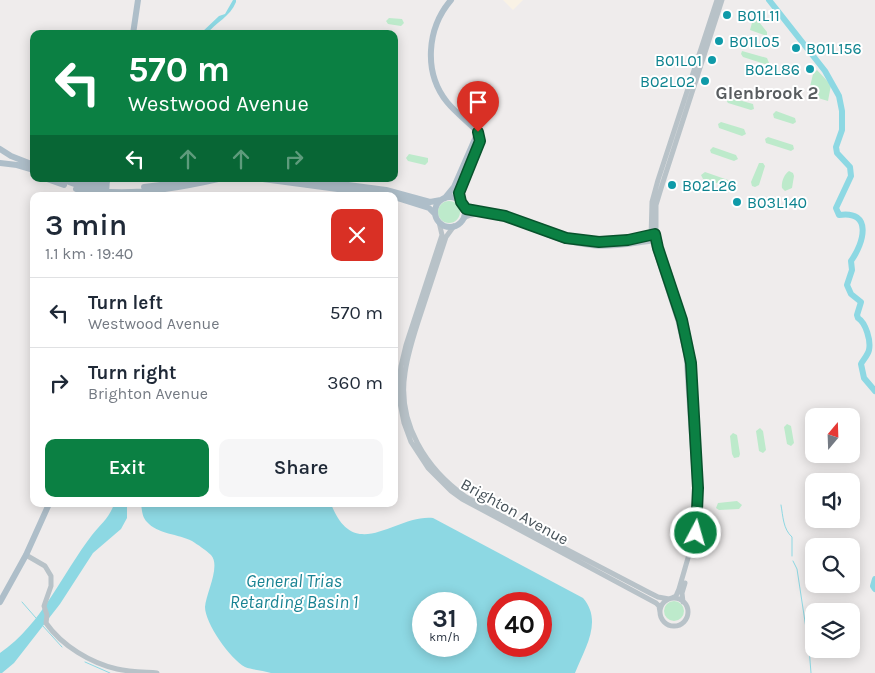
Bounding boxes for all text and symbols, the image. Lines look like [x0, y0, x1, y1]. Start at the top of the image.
place label: B01L11 [737, 6, 780, 25]
marker: B01L11 [721, 9, 733, 21]
place label: B01L05 [729, 32, 780, 51]
marker: B01L05 [713, 35, 725, 47]
place label: B01L156 [806, 39, 862, 58]
marker: B01L156 [790, 42, 802, 54]
text: 570 m [128, 49, 230, 90]
icon: left [45, 50, 110, 115]
place label: B01L01 [655, 51, 702, 70]
marker: B01L01 [706, 54, 718, 66]
place label: B02L86 [745, 60, 800, 79]
marker: B02L86 [804, 63, 816, 75]
place label: B02L02 [640, 72, 695, 91]
marker: B02L02 [699, 75, 711, 87]
pin [457, 81, 499, 132]
district label: Glenbrook 2 [715, 82, 819, 104]
icon: arrive [464, 88, 492, 116]
text: Westwood Avenue [128, 91, 309, 117]
icon: left [121, 145, 149, 173]
icon: ahead [174, 145, 202, 173]
icon: ahead [227, 145, 255, 173]
icon: right [280, 145, 308, 173]
place label: B02L26 [682, 176, 737, 195]
marker: B02L26 [666, 179, 678, 191]
place label: B03L140 [747, 193, 807, 212]
marker: B03L140 [731, 196, 743, 208]
text: 3 min [45, 207, 127, 243]
button: close [331, 209, 383, 261]
text: 1.1 km · 19:40 [45, 244, 133, 263]
text: Turn left [88, 292, 163, 314]
icon: left [45, 299, 73, 327]
text: 570 m [330, 302, 383, 324]
text: Westwood Avenue [88, 314, 219, 333]
text: Turn right [88, 362, 177, 384]
icon: right [45, 369, 73, 397]
text: 360 m [327, 372, 383, 394]
text: Brighton Avenue [88, 384, 208, 403]
north arrow [805, 408, 860, 462]
map controls [805, 408, 860, 658]
button: Exit [45, 439, 209, 497]
button: Share [219, 439, 383, 497]
button: sound [805, 473, 860, 528]
street label: Brighton Avenue [458, 474, 572, 549]
position arrow [669, 506, 721, 558]
button: search [805, 538, 860, 593]
water label: General Trias Retarding Basin 1 [230, 570, 358, 613]
speed limit sign: 40 [487, 592, 552, 657]
button: layers [805, 603, 860, 658]
text: 31 [432, 604, 457, 633]
text: km/h [429, 630, 460, 644]

